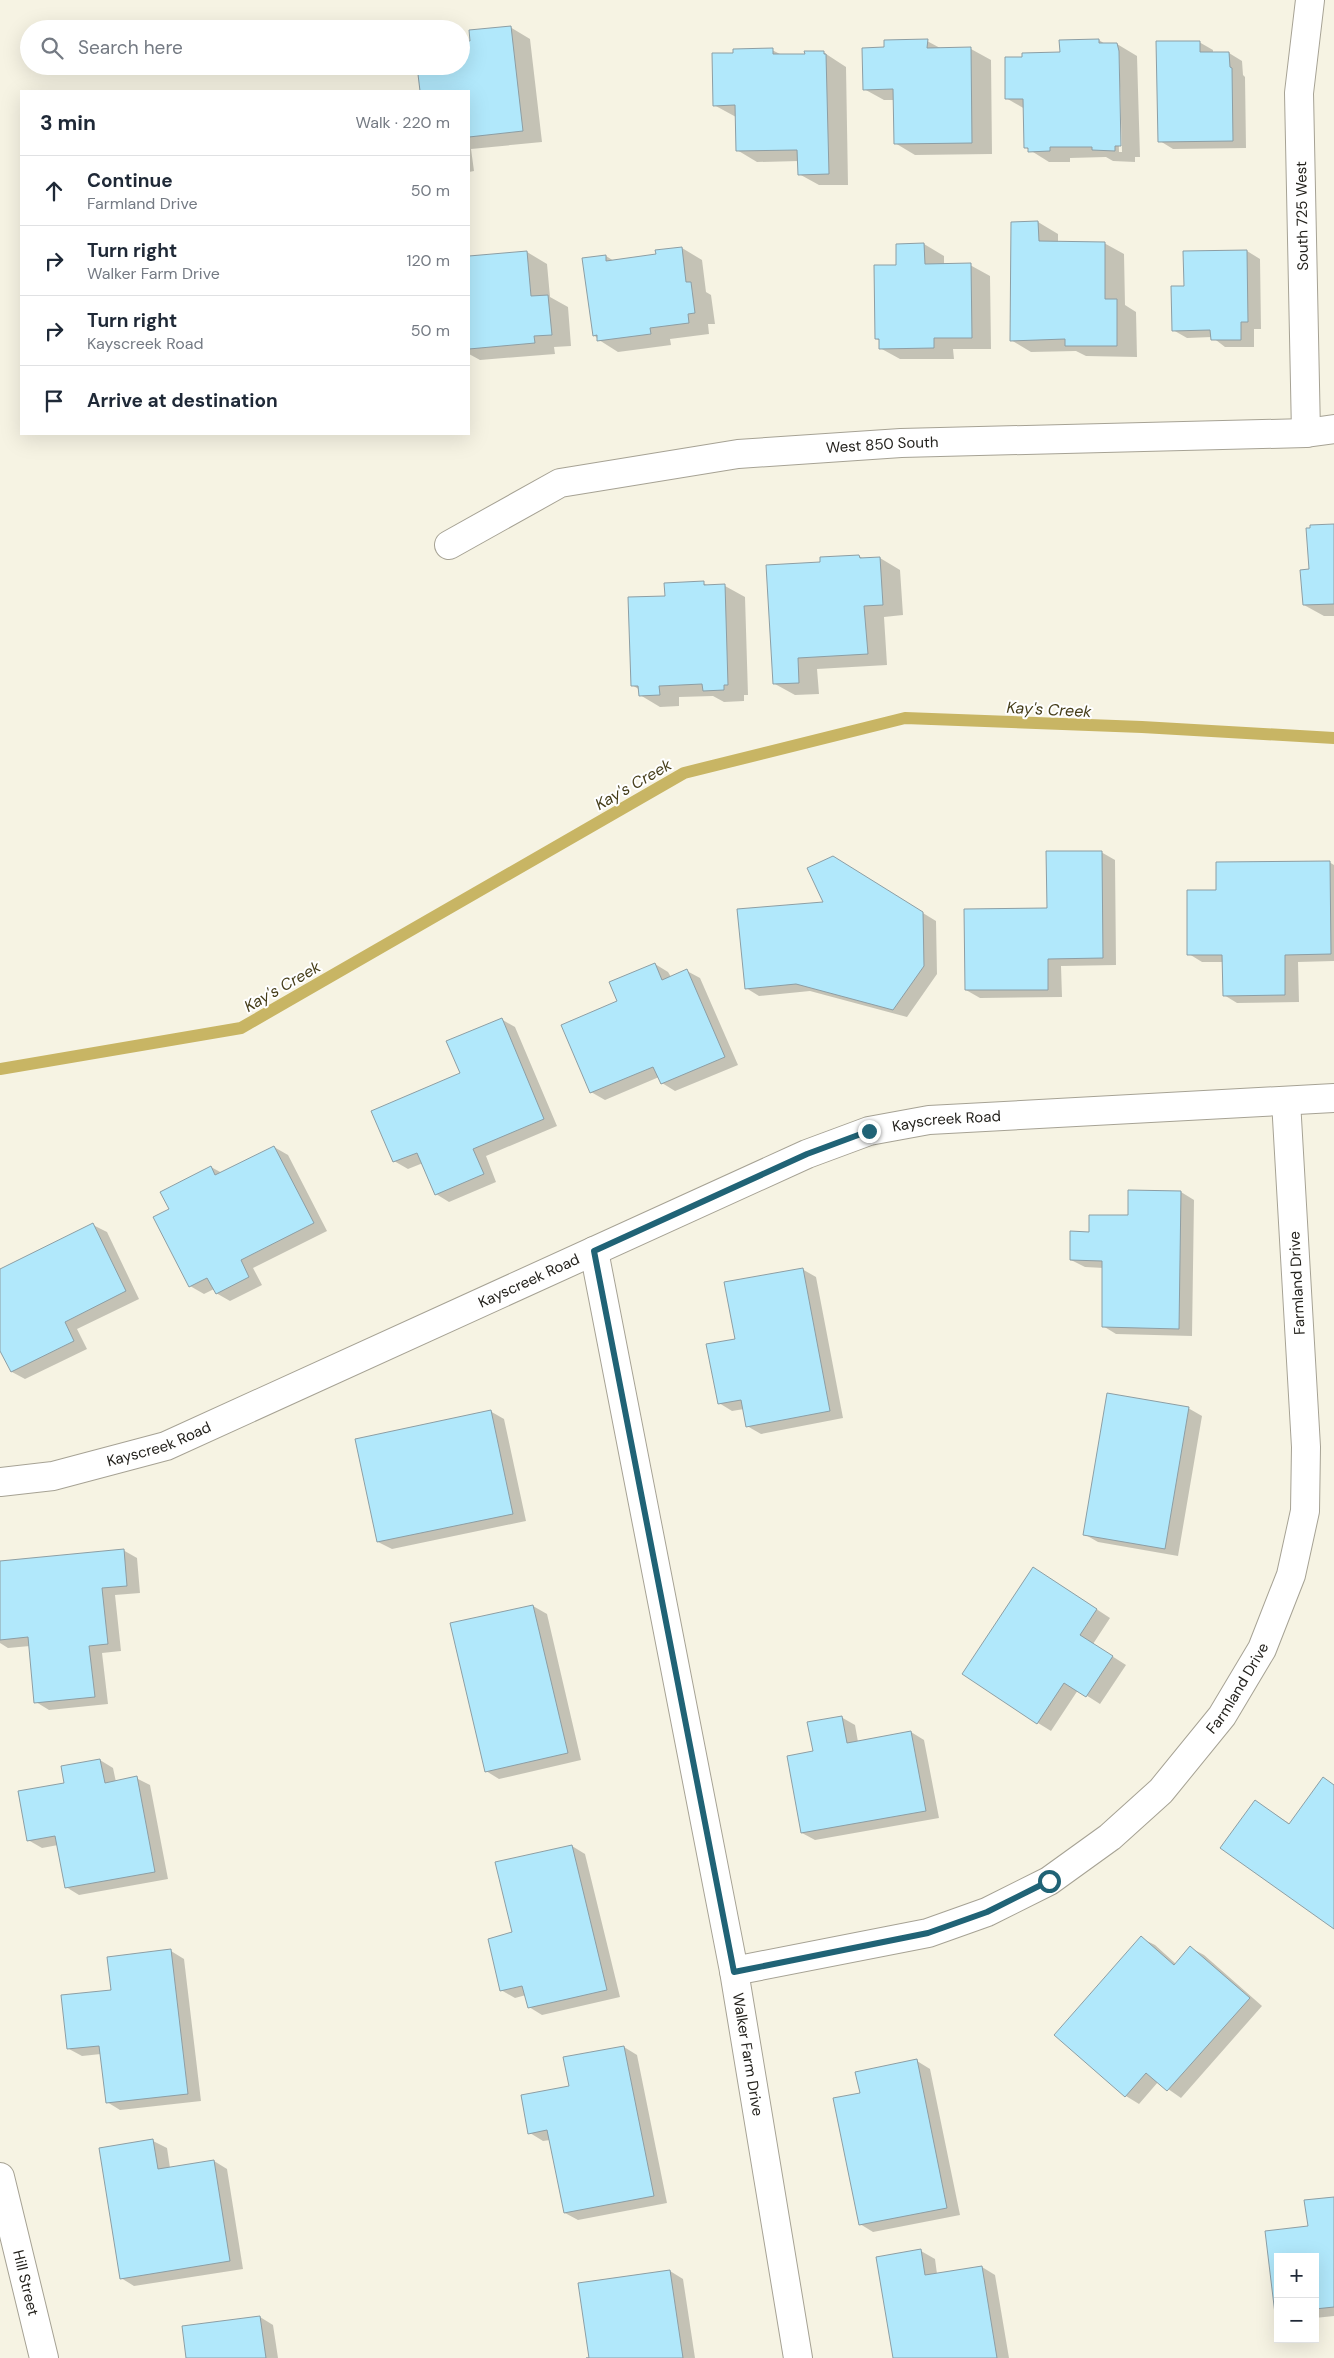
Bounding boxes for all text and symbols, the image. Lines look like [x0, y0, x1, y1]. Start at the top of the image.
search box [20, 20, 470, 75]
icon: search [38, 34, 66, 62]
text: Search here [78, 35, 183, 60]
text: 3 min [40, 109, 96, 137]
text: Walk · 220 m [356, 112, 450, 133]
street label: South 725 West [1291, 161, 1313, 271]
text: Continue [87, 168, 173, 193]
icon: ahead [40, 177, 68, 205]
text: 50 m [411, 180, 450, 201]
text: Farmland Drive [87, 193, 198, 214]
text: Turn right [87, 238, 177, 263]
icon: right [40, 247, 68, 275]
text: 120 m [406, 250, 450, 271]
text: Walker Farm Drive [87, 263, 220, 284]
text: Turn right [87, 308, 177, 333]
icon: right [40, 317, 68, 345]
text: 50 m [411, 320, 450, 341]
text: Kayscreek Road [87, 333, 203, 354]
icon: arrive [40, 387, 68, 415]
text: Arrive at destination [87, 388, 278, 413]
street label: West 850 South [825, 432, 939, 458]
water label: Kay's Creek [1006, 697, 1093, 722]
water label: Kay's Creek [591, 754, 676, 815]
water label: Kay's Creek [240, 956, 325, 1017]
street label: Kayscreek Road [890, 1106, 1001, 1137]
route end [858, 1120, 881, 1143]
street label: Farmland Drive [1284, 1231, 1310, 1335]
street label: Kayscreek Road [475, 1249, 583, 1312]
street label: Kayscreek Road [105, 1417, 214, 1471]
street label: Farmland Drive [1202, 1640, 1273, 1738]
route start [1038, 1870, 1061, 1893]
street label: Walker Farm Drive [728, 1991, 768, 2117]
street label: Hill Street [8, 2248, 43, 2318]
map controls [1274, 2253, 1319, 2343]
button: + [1274, 2253, 1319, 2298]
button: − [1274, 2298, 1319, 2343]

